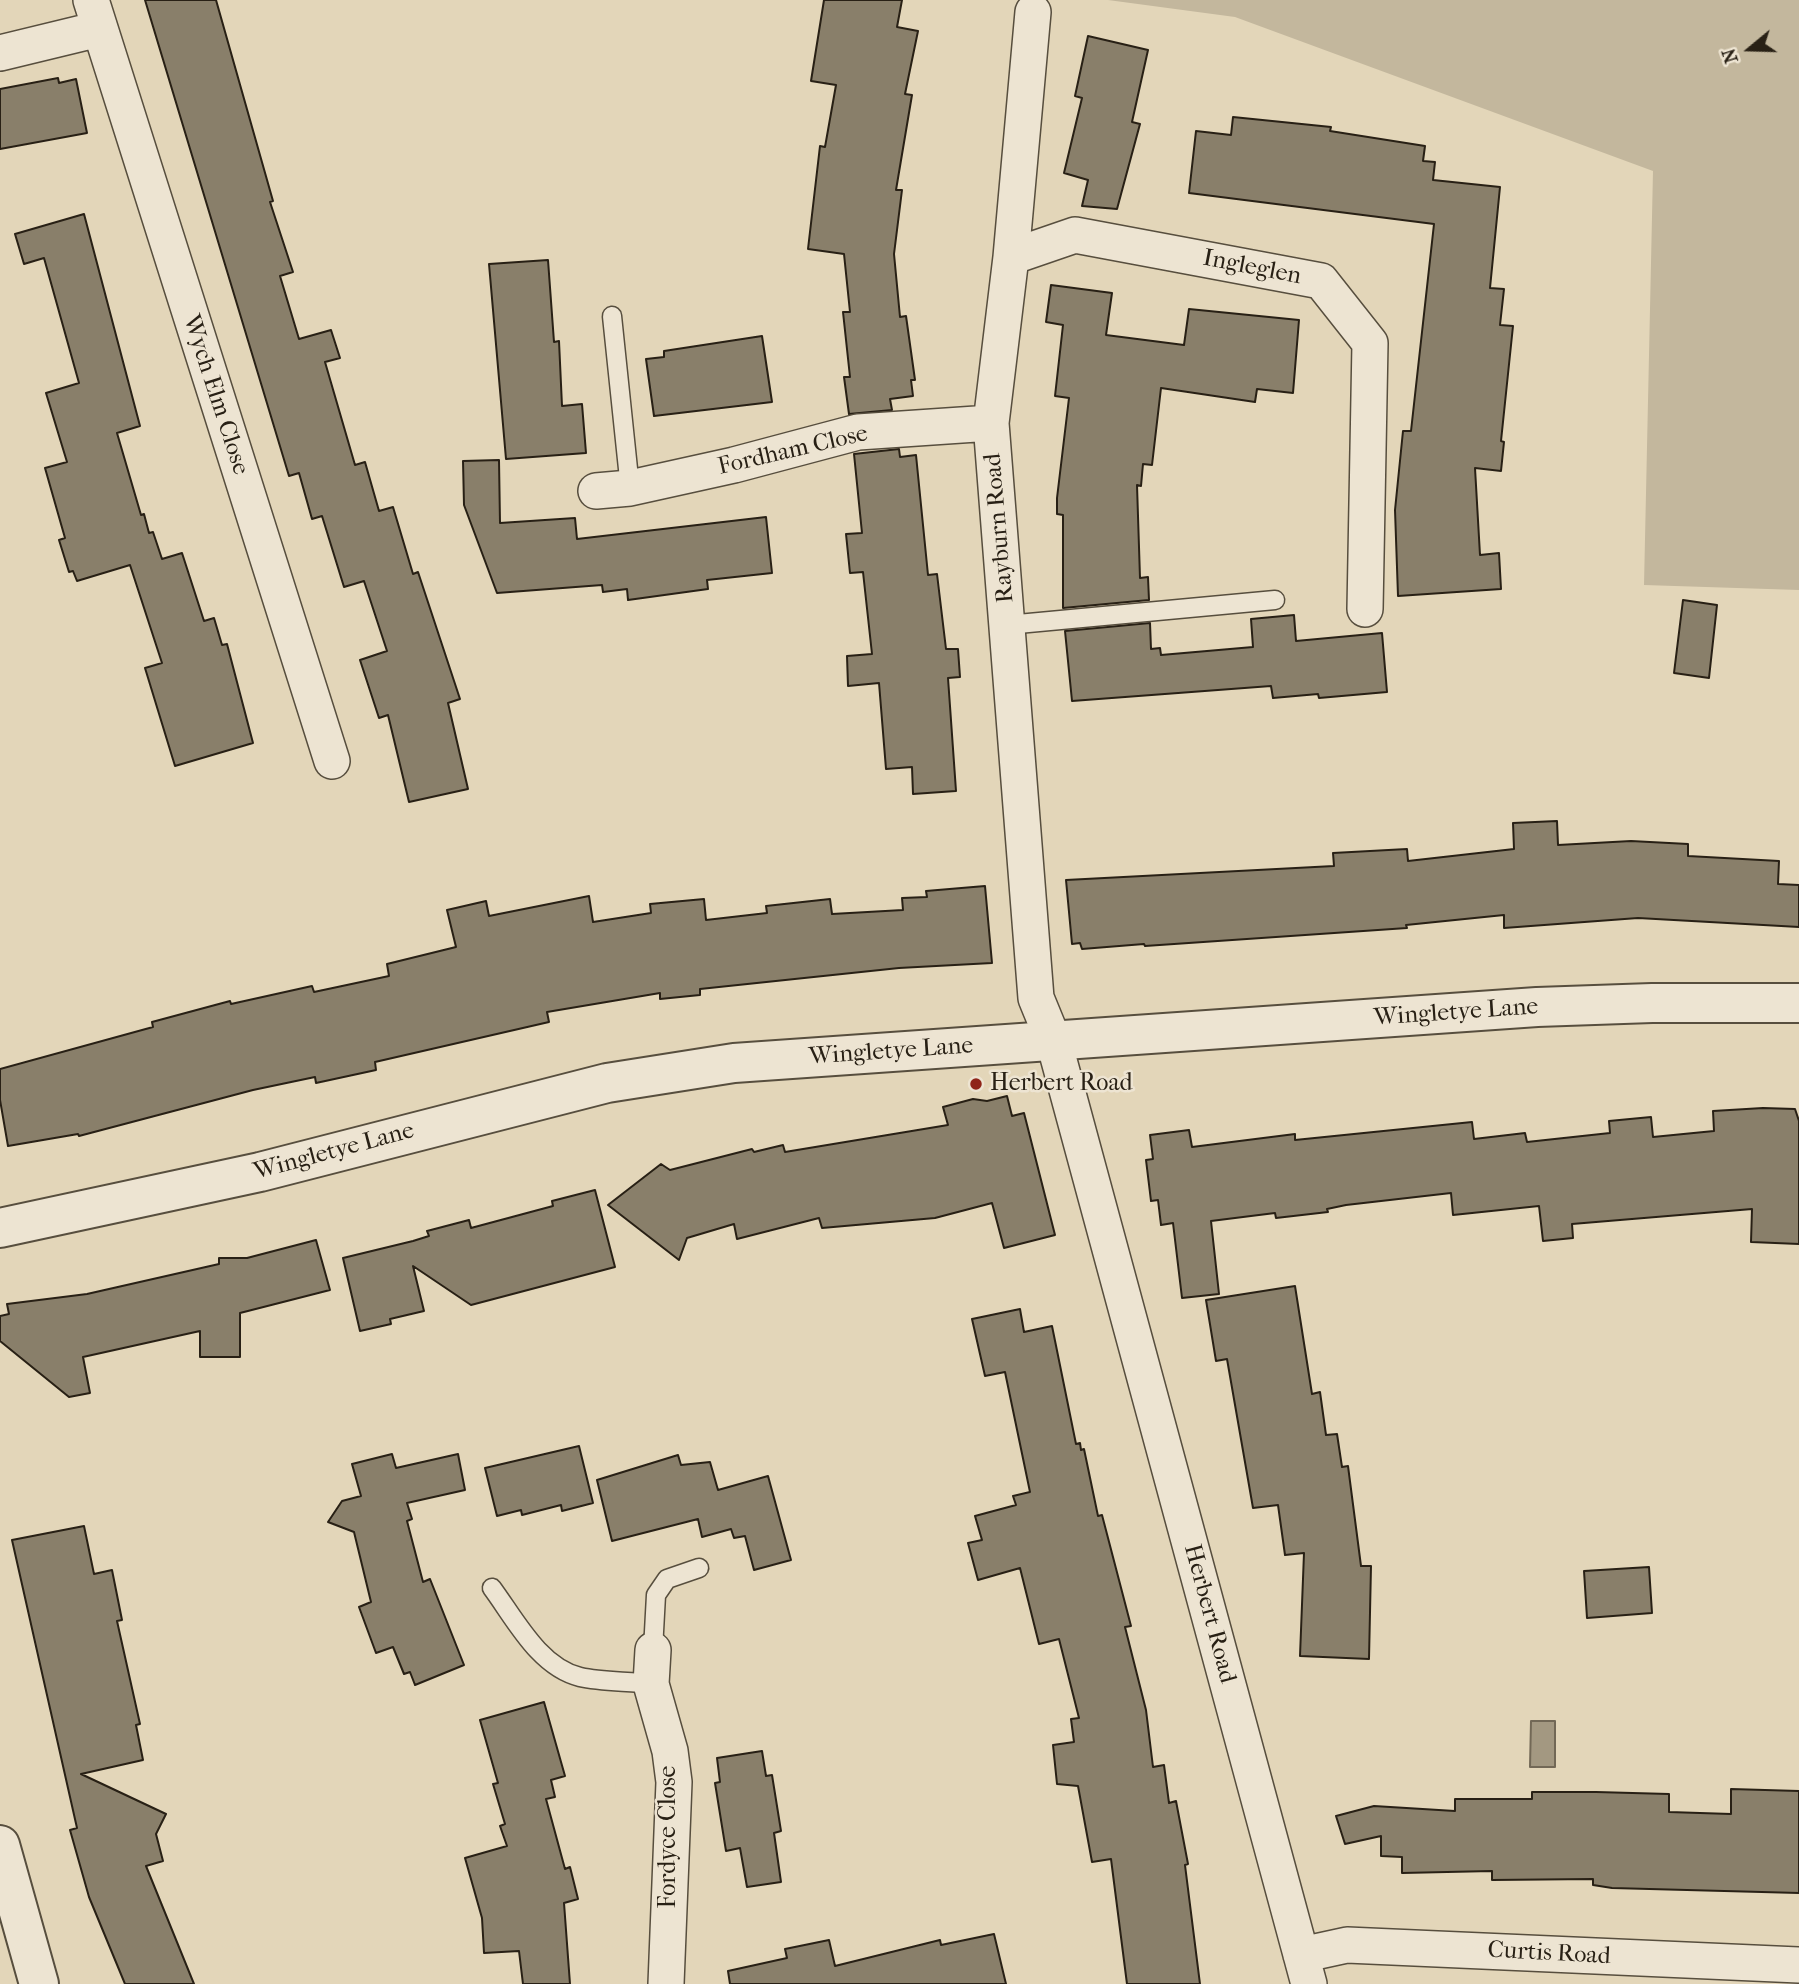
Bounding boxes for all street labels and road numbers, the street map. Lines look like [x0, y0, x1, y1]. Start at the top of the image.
street label: Ingleglen [1200, 244, 1304, 292]
street label: Wych Elm Close [176, 311, 254, 479]
street label: Fordham Close [715, 420, 871, 482]
street label: Rayburn Road [979, 452, 1021, 604]
street label: Wingletye Lane [1373, 993, 1539, 1033]
street label: Wingletye Lane [808, 1032, 974, 1072]
street label: Wingletye Lane [251, 1117, 417, 1187]
street label: Herbert Road [1177, 1541, 1241, 1687]
street label: Fordyce Close [655, 1766, 683, 1908]
street label: Curtis Road [1487, 1936, 1611, 1972]

